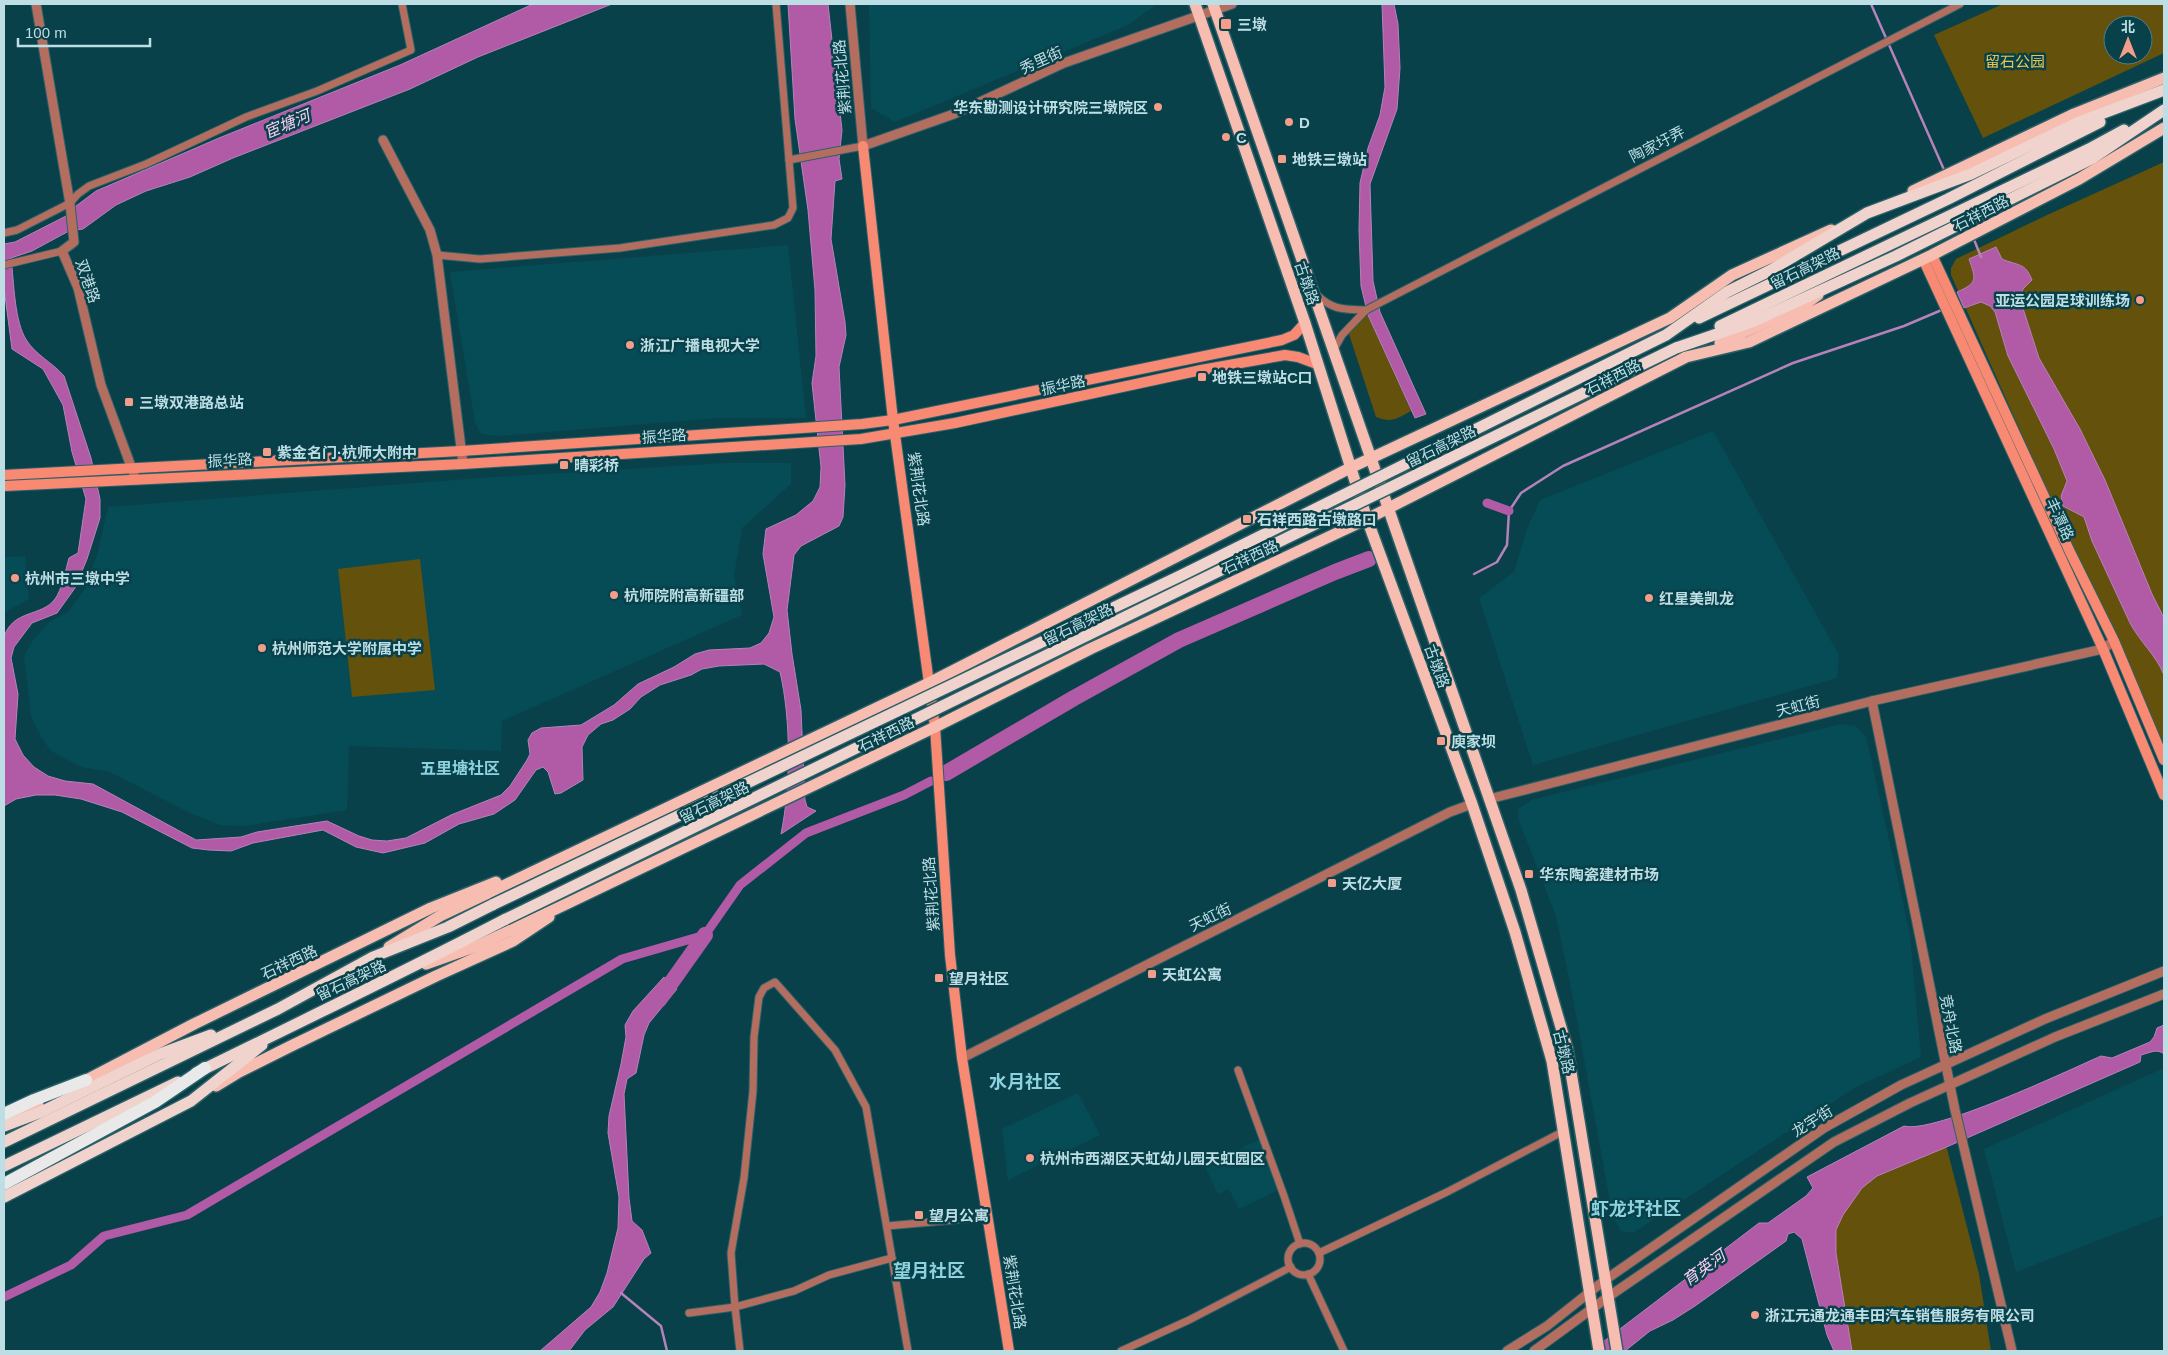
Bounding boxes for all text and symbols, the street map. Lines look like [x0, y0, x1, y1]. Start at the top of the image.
scale bar [18, 15, 150, 47]
north arrow [2103, 15, 2153, 65]
place label: 三墩 [1237, 16, 1267, 33]
marker: 三墩 [1219, 17, 1233, 31]
text: 北 [2121, 19, 2135, 35]
text: 100 m [25, 24, 67, 41]
street label: 紫荆花北路 [830, 39, 854, 115]
street label: 秀里街 [1017, 43, 1065, 77]
park label: 留石公园 [1985, 53, 2045, 70]
place label: 华东勘测设计研究院三墩院区 [953, 99, 1148, 116]
marker: 华东勘测设计研究院三墩院区 [1152, 101, 1164, 113]
water label: 宦塘河 [262, 106, 315, 141]
place label: D [1299, 114, 1310, 131]
marker: D [1283, 116, 1295, 128]
street label: 陶家圩弄 [1626, 123, 1688, 165]
place label: C [1236, 129, 1247, 146]
marker: C [1220, 131, 1232, 143]
place label: 地铁三墩站 [1292, 151, 1367, 168]
marker: 地铁三墩站 [1276, 153, 1288, 165]
street label: 石祥西路 [1950, 192, 2012, 234]
street label: 留石高架路 [1768, 244, 1842, 292]
street label: 双港路 [73, 257, 103, 305]
street label: 古墩路 [1292, 259, 1322, 307]
place label: 亚运公园足球训练场 [1995, 292, 2130, 309]
marker: 亚运公园足球训练场 [2134, 294, 2146, 306]
place label: 浙江广播电视大学 [640, 337, 760, 354]
marker: 浙江广播电视大学 [624, 339, 636, 351]
street label: 石祥西路 [1582, 356, 1644, 398]
place label: 地铁三墩站C口 [1212, 369, 1313, 386]
marker: 地铁三墩站C口 [1196, 371, 1208, 383]
street label: 振华路 [1039, 372, 1087, 398]
place label: 三墩双港路总站 [139, 394, 244, 411]
marker: 三墩双港路总站 [123, 396, 135, 408]
street label: 留石高架路 [1404, 422, 1478, 470]
street label: 振华路 [641, 426, 687, 446]
place label: 紫金名门·杭师大附中 [277, 444, 417, 461]
marker: 紫金名门·杭师大附中 [261, 446, 273, 458]
street label: 振华路 [207, 450, 253, 470]
street label: 紫荆花北路 [905, 451, 933, 527]
place label: 晴彩桥 [574, 457, 619, 474]
marker: 晴彩桥 [558, 459, 570, 471]
street label: 丰潭路 [2043, 495, 2077, 543]
place label: 石祥西路古墩路口 [1257, 511, 1377, 528]
marker: 石祥西路古墩路口 [1241, 513, 1253, 525]
street label: 石祥西路 [1219, 537, 1281, 577]
place label: 杭州市三墩中学 [25, 570, 130, 587]
marker: 杭州市三墩中学 [9, 572, 21, 584]
place label: 杭师院附高新疆部 [624, 587, 744, 604]
marker: 杭师院附高新疆部 [608, 589, 620, 601]
place label: 红星美凯龙 [1659, 590, 1734, 607]
marker: 红星美凯龙 [1643, 592, 1655, 604]
street label: 留石高架路 [1041, 600, 1115, 648]
place label: 杭州师范大学附属中学 [272, 640, 422, 657]
marker: 杭州师范大学附属中学 [256, 642, 268, 654]
street label: 古墩路 [1421, 642, 1453, 690]
street label: 天虹街 [1774, 692, 1822, 720]
street label: 石祥西路 [855, 713, 917, 755]
place label: 庾家坝 [1451, 733, 1496, 750]
marker: 庾家坝 [1435, 735, 1447, 747]
district label: 五里塘社区 [420, 759, 500, 777]
street label: 留石高架路 [677, 778, 751, 826]
street label: 紫荆花北路 [920, 856, 942, 932]
place label: 华东陶瓷建材市场 [1539, 866, 1659, 883]
marker: 华东陶瓷建材市场 [1523, 868, 1535, 880]
place label: 天亿大厦 [1342, 875, 1402, 892]
marker: 天亿大厦 [1326, 877, 1338, 889]
street label: 天虹街 [1186, 899, 1234, 935]
street label: 石祥西路 [258, 942, 320, 982]
street label: 留石高架路 [313, 956, 389, 1004]
place label: 天虹公寓 [1162, 966, 1222, 983]
marker: 天虹公寓 [1146, 968, 1158, 980]
place label: 望月社区 [949, 970, 1009, 987]
marker: 望月社区 [933, 972, 945, 984]
street label: 竞舟北路 [1937, 993, 1965, 1055]
street label: 古墩路 [1550, 1028, 1578, 1076]
district label: 水月社区 [989, 1072, 1061, 1092]
street label: 龙宇街 [1788, 1102, 1836, 1140]
place label: 杭州市西湖区天虹幼儿园天虹园区 [1040, 1150, 1265, 1167]
marker: 杭州市西湖区天虹幼儿园天虹园区 [1024, 1152, 1036, 1164]
district label: 虾龙圩社区 [1591, 1199, 1681, 1219]
place label: 望月公寓 [929, 1207, 989, 1224]
marker: 望月公寓 [913, 1209, 925, 1221]
water label: 育英河 [1680, 1245, 1731, 1289]
street label: 紫荆花北路 [1001, 1254, 1029, 1330]
district label: 望月社区 [893, 1261, 965, 1281]
place label: 浙江元通龙通丰田汽车销售服务有限公司 [1765, 1307, 2035, 1324]
marker: 浙江元通龙通丰田汽车销售服务有限公司 [1749, 1309, 1761, 1321]

